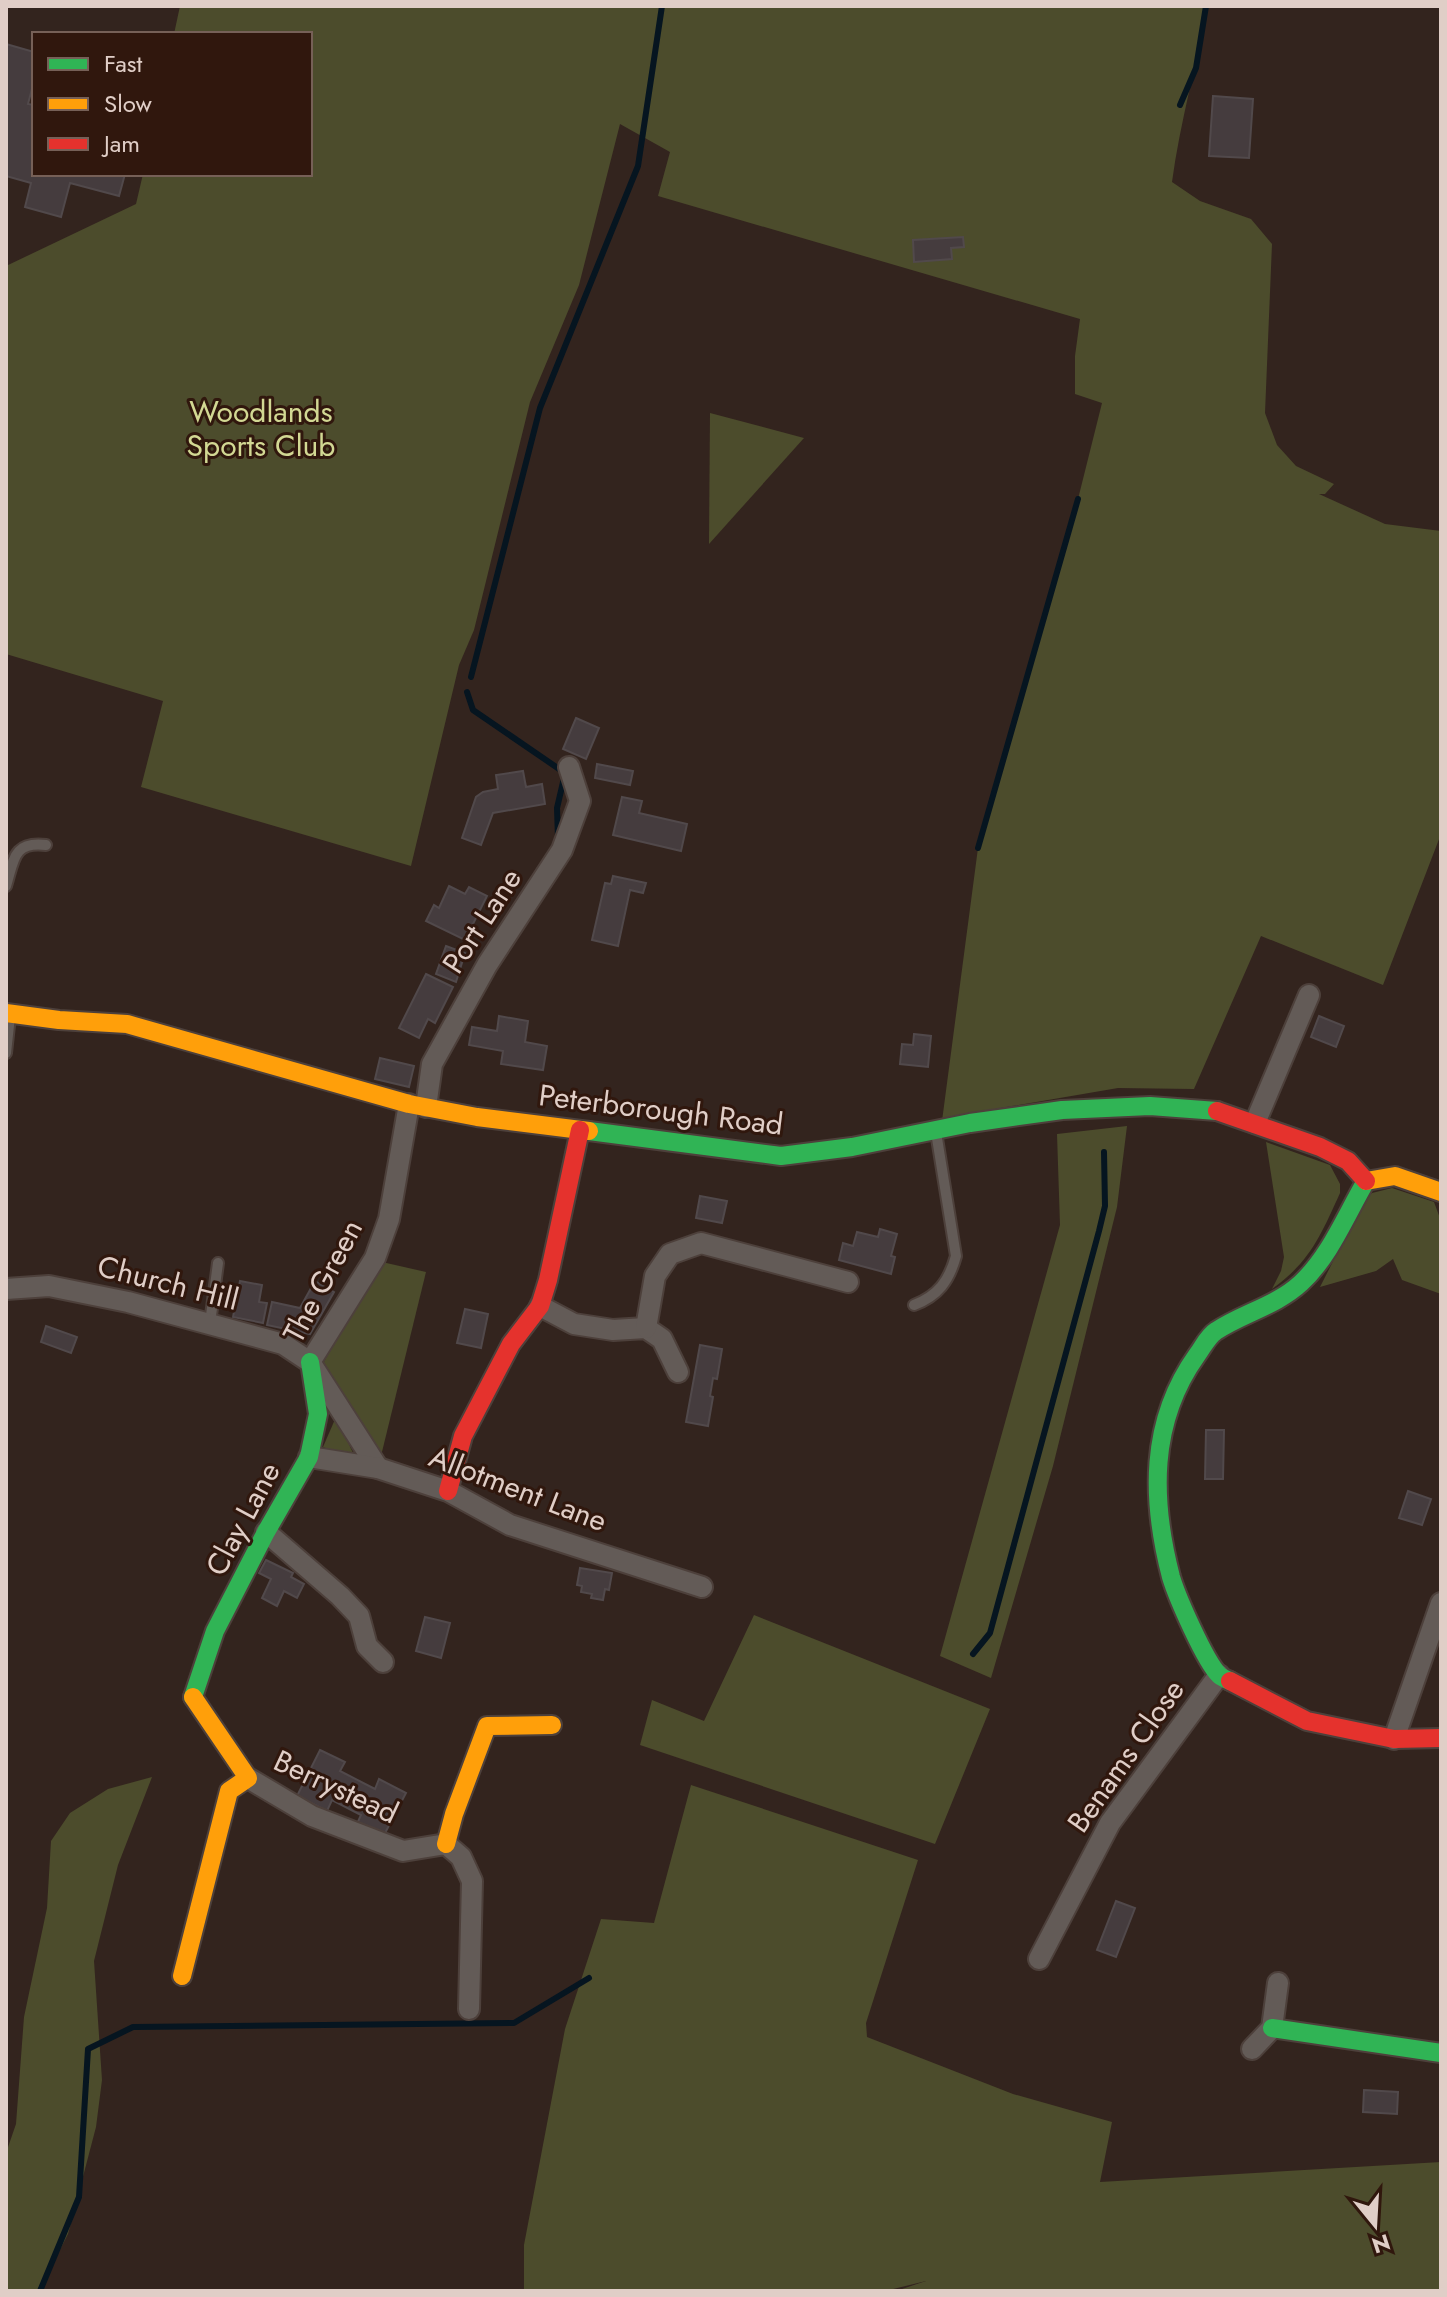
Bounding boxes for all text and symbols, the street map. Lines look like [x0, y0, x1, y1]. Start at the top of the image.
legend [32, 32, 312, 176]
text: Fast [104, 46, 142, 81]
text: Slow [104, 86, 152, 121]
text: Jam [101, 126, 140, 161]
park label: Woodlands Sports Club [187, 390, 335, 467]
street label: Port Lane [432, 860, 532, 982]
street label: Peterborough Road [536, 1073, 786, 1146]
street label: The Green [272, 1212, 373, 1350]
street label: Church Hill [93, 1244, 243, 1321]
street label: Allotment Lane [423, 1435, 613, 1542]
street label: Clay Lane [195, 1454, 290, 1583]
street label: Benams Close [1057, 1670, 1194, 1841]
street label: Berrystead [267, 1739, 406, 1834]
north arrow [1335, 2185, 1415, 2265]
text: N [1368, 2226, 1394, 2262]

